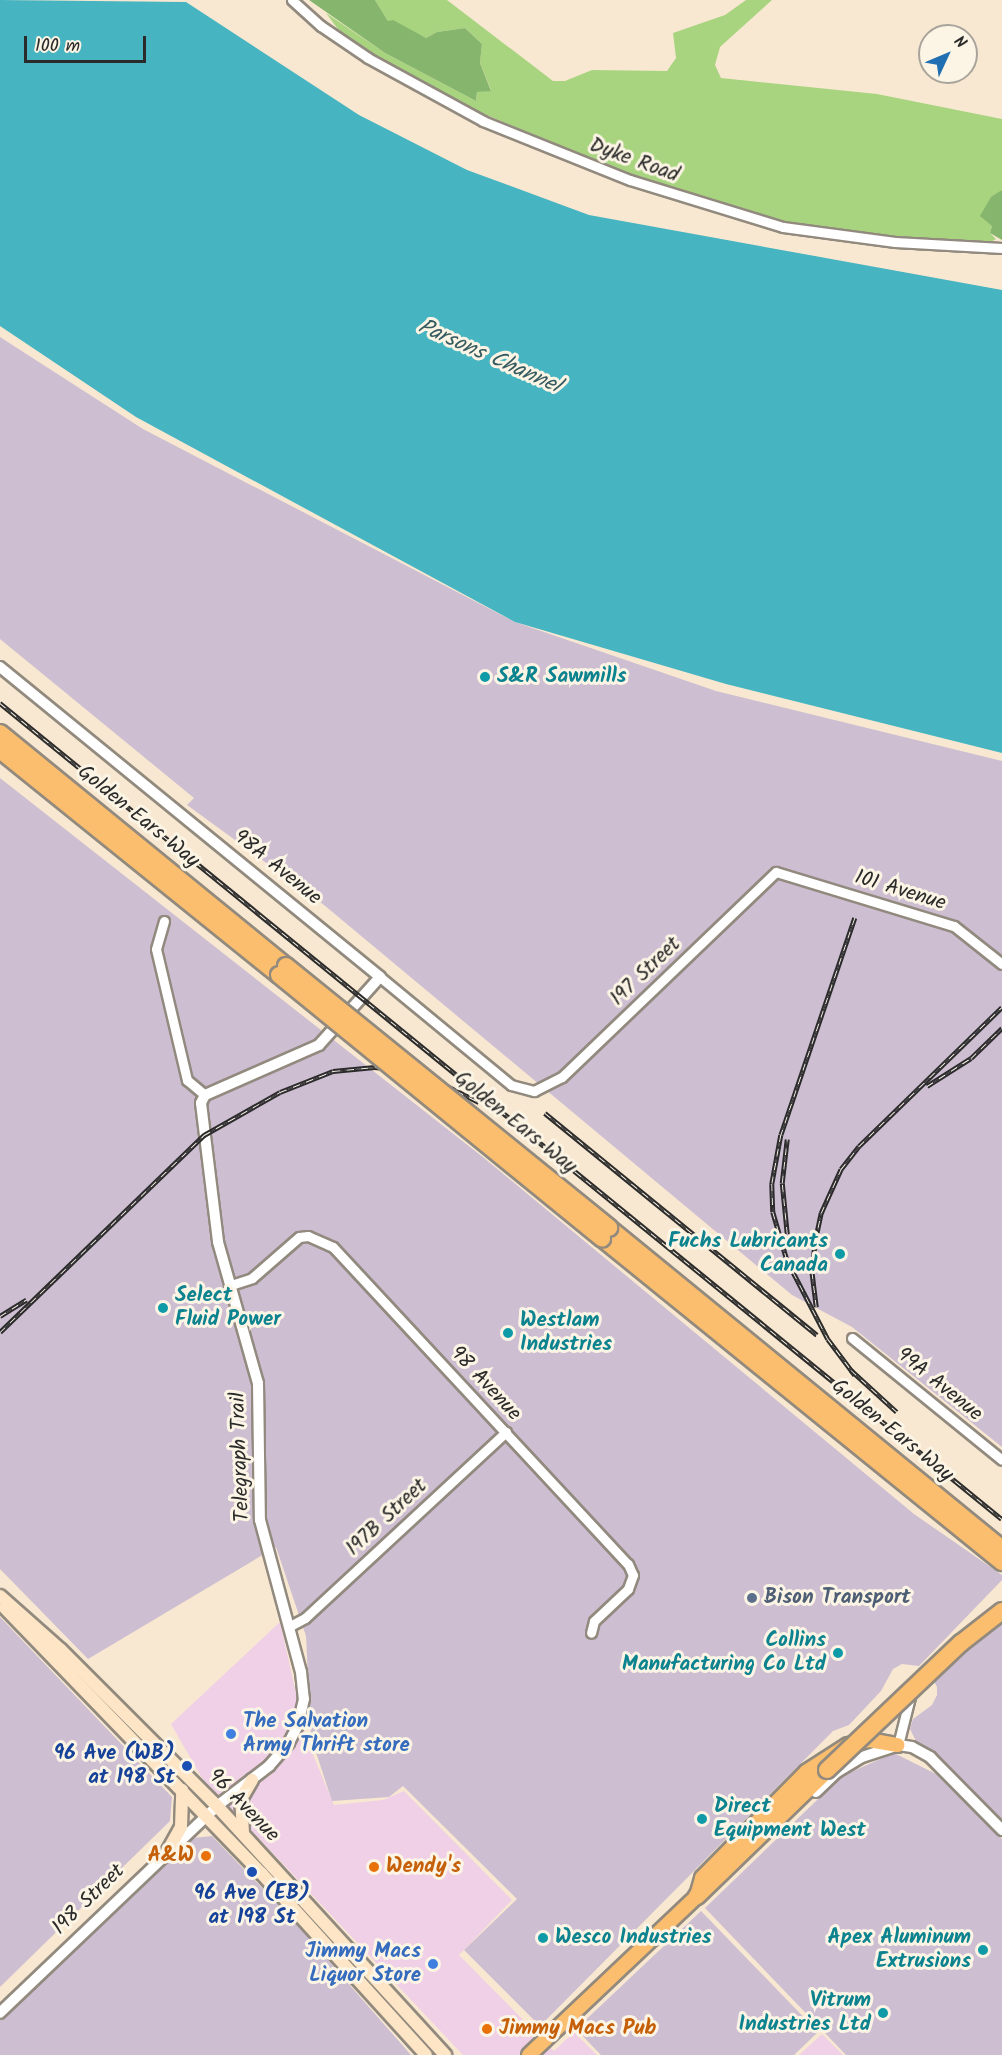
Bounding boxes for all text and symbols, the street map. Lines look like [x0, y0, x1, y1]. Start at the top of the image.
scale bar [27, 24, 148, 62]
north arrow [918, 24, 978, 84]
text: N [947, 30, 972, 55]
text: 100 m [35, 32, 80, 61]
street label: Dyke Road [586, 133, 682, 189]
water label: Parsons Channel [414, 314, 564, 400]
place label: S&R Sawmills [497, 664, 627, 690]
marker: S&R Sawmills [478, 670, 492, 684]
street label: Golden Ears Way [72, 760, 204, 874]
street label: 98A Avenue [228, 825, 326, 911]
street label: 101 Avenue [851, 865, 949, 917]
street label: 197 Street [606, 932, 686, 1012]
street label: Golden Ears Way [449, 1066, 581, 1180]
place label: Fuchs Lubricants Canada [668, 1229, 828, 1279]
marker: Fuchs Lubricants Canada [833, 1247, 847, 1261]
place label: Select Fluid Power [175, 1283, 281, 1333]
marker: Select Fluid Power [156, 1301, 170, 1315]
place label: Westlam Industries [520, 1308, 612, 1358]
marker: Westlam Industries [501, 1326, 515, 1340]
street label: 98 Avenue [444, 1341, 526, 1427]
street label: 99A Avenue [891, 1343, 987, 1427]
street label: Golden Ears Way [826, 1374, 958, 1488]
street label: Telegraph Trail [226, 1392, 256, 1522]
street label: 197B Street [341, 1474, 433, 1562]
place label: Bison Transport [764, 1585, 911, 1611]
marker: Bison Transport [745, 1591, 759, 1605]
place label: Collins Manufacturing Co Ltd [622, 1628, 826, 1678]
marker: Collins Manufacturing Co Ltd [831, 1646, 845, 1660]
place label: The Salvation Army Thrift store [243, 1709, 410, 1759]
marker: The Salvation Army Thrift store [224, 1727, 238, 1741]
place label: 96 Ave (WB) at 198 St [54, 1741, 175, 1791]
marker: 96 Ave (WB) at 198 St [180, 1759, 194, 1773]
street label: 96 Avenue [202, 1764, 284, 1848]
place label: Direct Equipment West [714, 1794, 866, 1844]
marker: Direct Equipment West [695, 1812, 709, 1826]
place label: A&W [148, 1843, 194, 1869]
marker: A&W [199, 1849, 213, 1863]
place label: Wendy's [386, 1854, 461, 1880]
street label: 198 Street [47, 1859, 131, 1941]
marker: Wendy's [367, 1860, 381, 1874]
marker: 96 Ave (EB) at 198 St [245, 1865, 259, 1879]
place label: 96 Ave (EB) at 198 St [194, 1881, 310, 1931]
place label: Wesco Industries [555, 1925, 712, 1951]
place label: Apex Aluminum Extrusions [827, 1925, 971, 1975]
marker: Wesco Industries [536, 1931, 550, 1945]
place label: Jimmy Macs Liquor Store [305, 1939, 421, 1989]
marker: Apex Aluminum Extrusions [976, 1943, 990, 1957]
marker: Jimmy Macs Liquor Store [426, 1957, 440, 1971]
place label: Vitrum Industries Ltd [739, 1988, 871, 2038]
marker: Vitrum Industries Ltd [876, 2006, 890, 2020]
place label: Jimmy Macs Pub [499, 2016, 656, 2042]
marker: Jimmy Macs Pub [480, 2022, 494, 2036]

